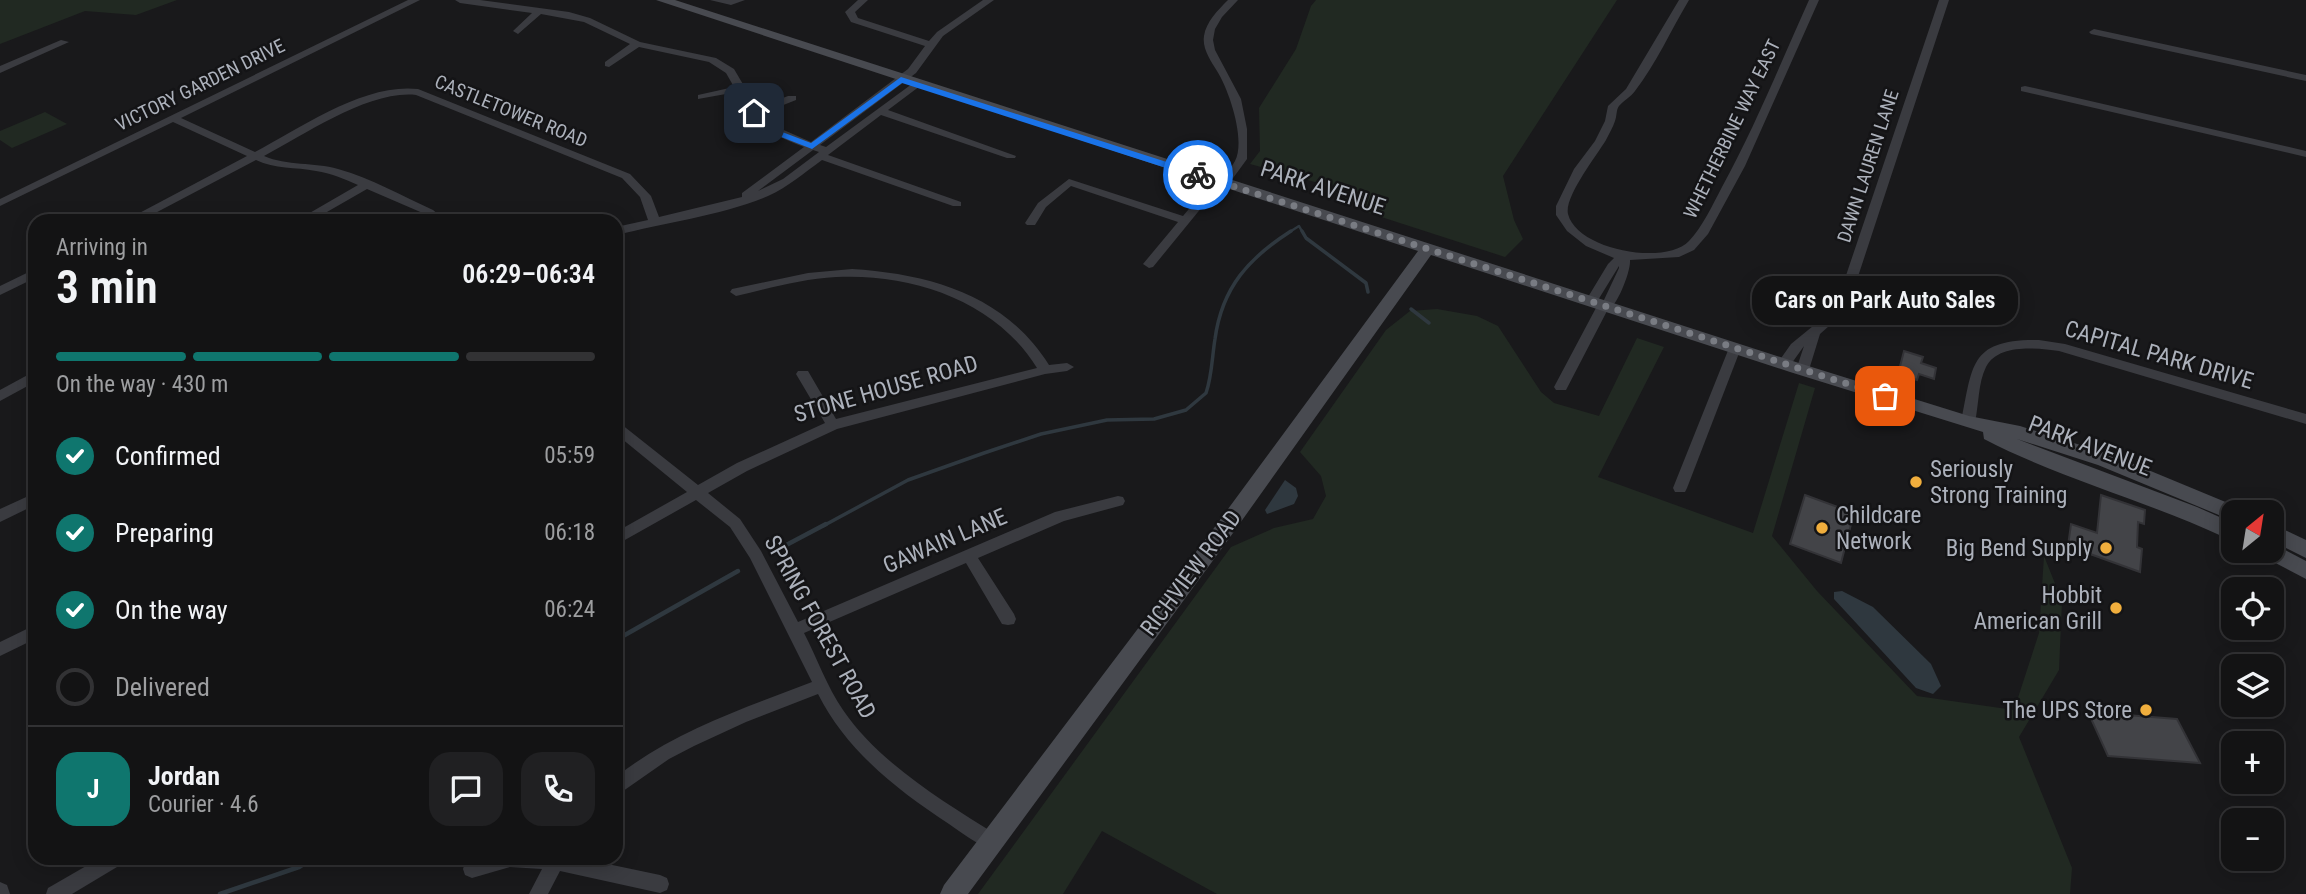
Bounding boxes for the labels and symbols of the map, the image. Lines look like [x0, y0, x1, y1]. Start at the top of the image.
street label: VICTORY GARDEN DRIVE [112, 34, 288, 136]
street label: WHETHERBINE WAY EAST [1679, 36, 1785, 222]
street label: CASTLETOWER ROAD [431, 70, 591, 152]
pin [724, 83, 784, 143]
street label: DAWN LAUREN LANE [1832, 87, 1904, 245]
courier [1163, 140, 1233, 210]
street label: PARK AVENUE [1257, 155, 1389, 221]
callout: Cars on Park Auto Sales [1752, 277, 2018, 326]
street label: CAPITAL PARK DRIVE [2062, 315, 2256, 395]
street label: STONE HOUSE ROAD [791, 350, 981, 428]
pin [1855, 366, 1915, 426]
street label: PARK AVENUE [2025, 410, 2155, 482]
place label: Seriously Strong Training [1930, 456, 2067, 509]
marker: Seriously Strong Training [1908, 474, 1924, 490]
north arrow [2221, 500, 2284, 564]
place label: Childcare Network [1836, 502, 1921, 555]
street label: GAWAIN LANE [879, 503, 1011, 579]
street label: RICHVIEW ROAD [1135, 505, 1247, 641]
marker: Childcare Network [1814, 520, 1830, 536]
street label: SPRING FOREST ROAD [758, 531, 882, 723]
place label: Big Bend Supply [1946, 535, 2092, 562]
marker: Big Bend Supply [2098, 540, 2114, 556]
place label: Hobbit American Grill [1974, 582, 2102, 635]
marker: Hobbit American Grill [2108, 600, 2124, 616]
place label: The UPS Store [2002, 697, 2132, 724]
marker: The UPS Store [2138, 702, 2154, 718]

